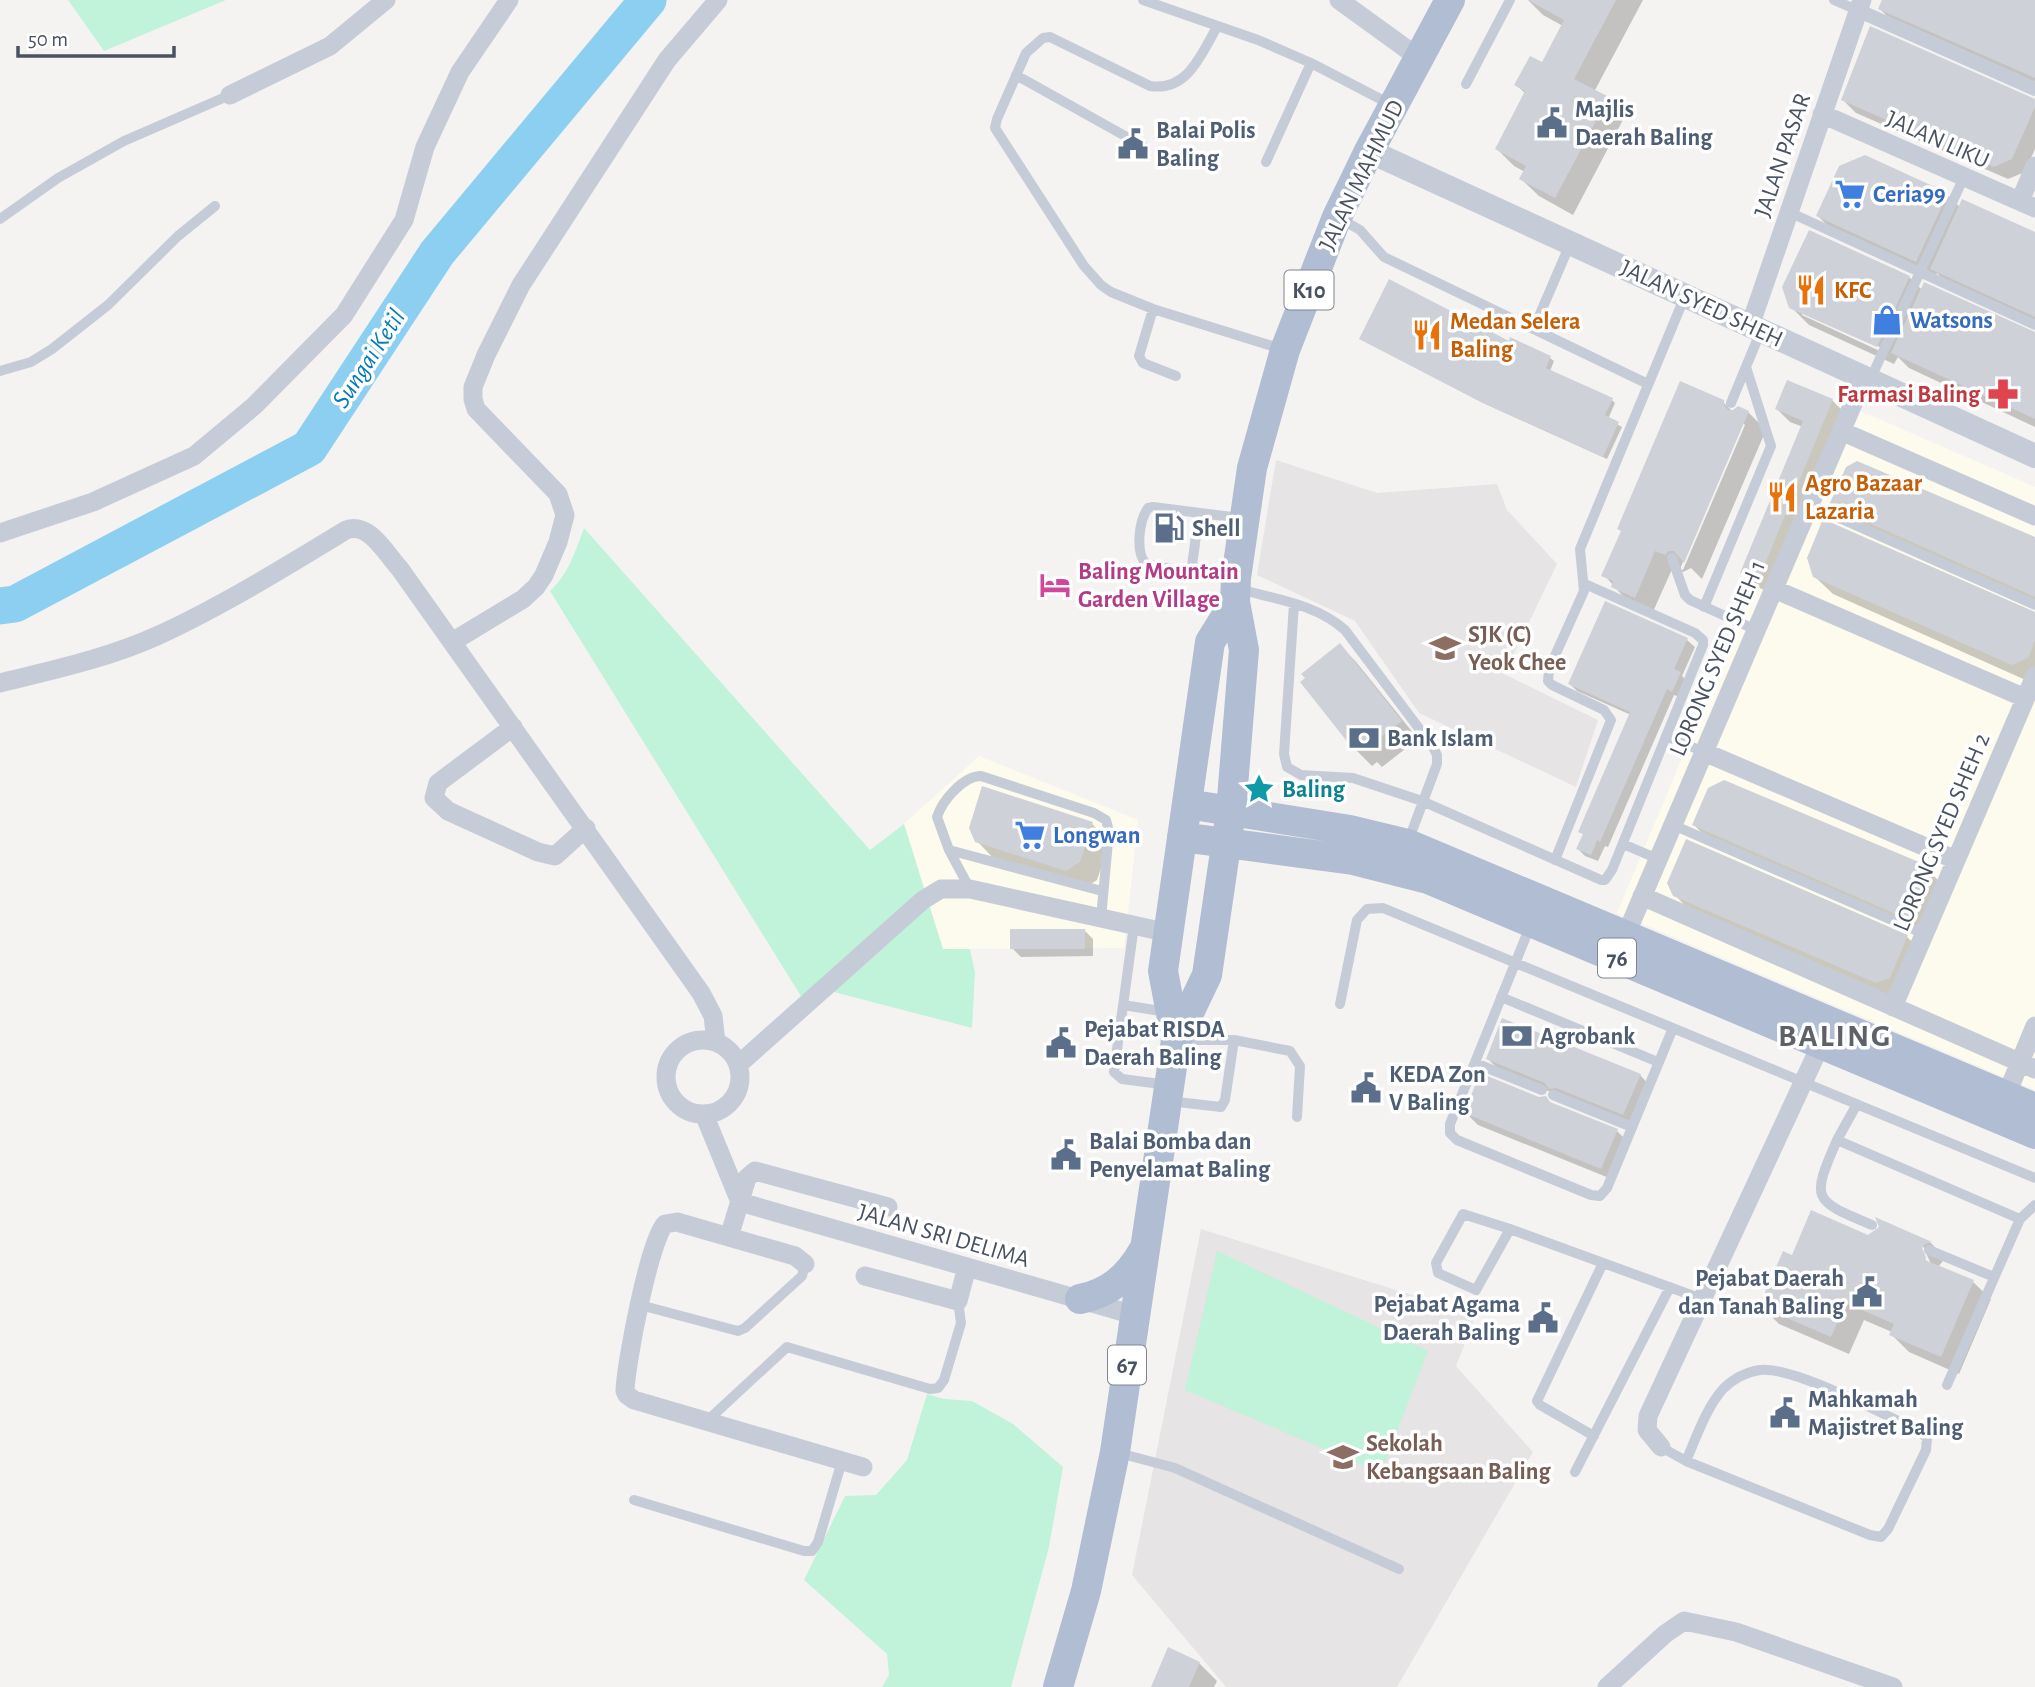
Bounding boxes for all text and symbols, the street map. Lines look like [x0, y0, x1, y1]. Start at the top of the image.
scale bar [18, 14, 173, 58]
text: 50 m [28, 29, 68, 50]
street label: JALAN PASAR [1751, 90, 1815, 220]
street label: JALAN MAHMUD [1315, 96, 1409, 254]
place label: Majlis Daerah Baling [1575, 98, 1713, 150]
public building icon: Majlis Daerah Baling [1535, 106, 1569, 140]
street label: JALAN LIKU [1882, 107, 1993, 173]
place label: Balai Polis Baling [1156, 119, 1255, 171]
public building icon: Balai Polis Baling [1116, 127, 1150, 161]
supermarket icon: Ceria99 [1833, 177, 1867, 211]
place label: Ceria99 [1873, 183, 1946, 207]
street label: JALAN SYED SHEH [1617, 256, 1787, 352]
road number: K10 [1284, 270, 1334, 310]
restaurant icon: KFC [1794, 273, 1828, 307]
place label: KFC [1834, 279, 1872, 303]
shop icon: Watsons [1870, 303, 1904, 337]
water label: Sungai Ketil [327, 305, 410, 413]
place label: Watsons [1910, 309, 1993, 333]
place label: Medan Selera Baling [1450, 310, 1581, 362]
restaurant icon: Medan Selera Baling [1410, 318, 1444, 352]
pharmacy icon: Farmasi Baling [1986, 377, 2020, 411]
place label: Farmasi Baling [1837, 383, 1981, 407]
place label: Agro Bazaar Lazaria [1805, 472, 1923, 524]
restaurant icon: Agro Bazaar Lazaria [1765, 480, 1799, 514]
fuel station icon: Shell [1152, 511, 1186, 545]
place label: Shell [1192, 517, 1240, 541]
street label: LORONG SYED SHEH 1 [1666, 557, 1770, 760]
place label: Baling Mountain Garden Village [1078, 560, 1239, 612]
hotel icon: Baling Mountain Garden Village [1038, 568, 1072, 602]
place label: SJK (C) Yeok Chee [1468, 623, 1566, 675]
school or university icon: SJK (C) Yeok Chee [1428, 631, 1462, 665]
bank icon: Bank Islam [1347, 721, 1381, 755]
place label: Bank Islam [1387, 727, 1494, 751]
street label: LORONG SYED SHEH 2 [1889, 730, 1995, 935]
place icon: Baling [1242, 772, 1276, 806]
place label: Baling [1282, 778, 1346, 802]
supermarket icon: Longwan [1013, 818, 1047, 852]
place label: Longwan [1053, 824, 1140, 848]
road number: 76 [1598, 939, 1636, 978]
place label: Pejabat RISDA Daerah Baling [1084, 1018, 1226, 1070]
bank icon: Agrobank [1500, 1019, 1534, 1053]
district label: BALING [1778, 1020, 1892, 1052]
place label: Agrobank [1540, 1025, 1635, 1049]
public building icon: Pejabat RISDA Daerah Baling [1044, 1026, 1078, 1060]
place label: KEDA Zon V Baling [1389, 1063, 1486, 1115]
public building icon: KEDA Zon V Baling [1349, 1071, 1383, 1105]
place label: Balai Bomba dan Penyelamat Baling [1089, 1130, 1271, 1182]
public building icon: Balai Bomba dan Penyelamat Baling [1049, 1138, 1083, 1172]
street label: JALAN SRI DELIMA [855, 1200, 1032, 1272]
place label: Pejabat Daerah dan Tanah Baling [1678, 1267, 1845, 1319]
public building icon: Pejabat Daerah dan Tanah Baling [1850, 1275, 1884, 1309]
place label: Pejabat Agama Daerah Baling [1374, 1293, 1521, 1345]
public building icon: Pejabat Agama Daerah Baling [1526, 1301, 1560, 1335]
road number: 67 [1108, 1346, 1146, 1384]
place label: Mahkamah Majistret Baling [1808, 1388, 1964, 1440]
public building icon: Mahkamah Majistret Baling [1768, 1396, 1802, 1430]
place label: Sekolah Kebangsaan Baling [1366, 1432, 1552, 1484]
school or university icon: Sekolah Kebangsaan Baling [1326, 1440, 1360, 1474]

